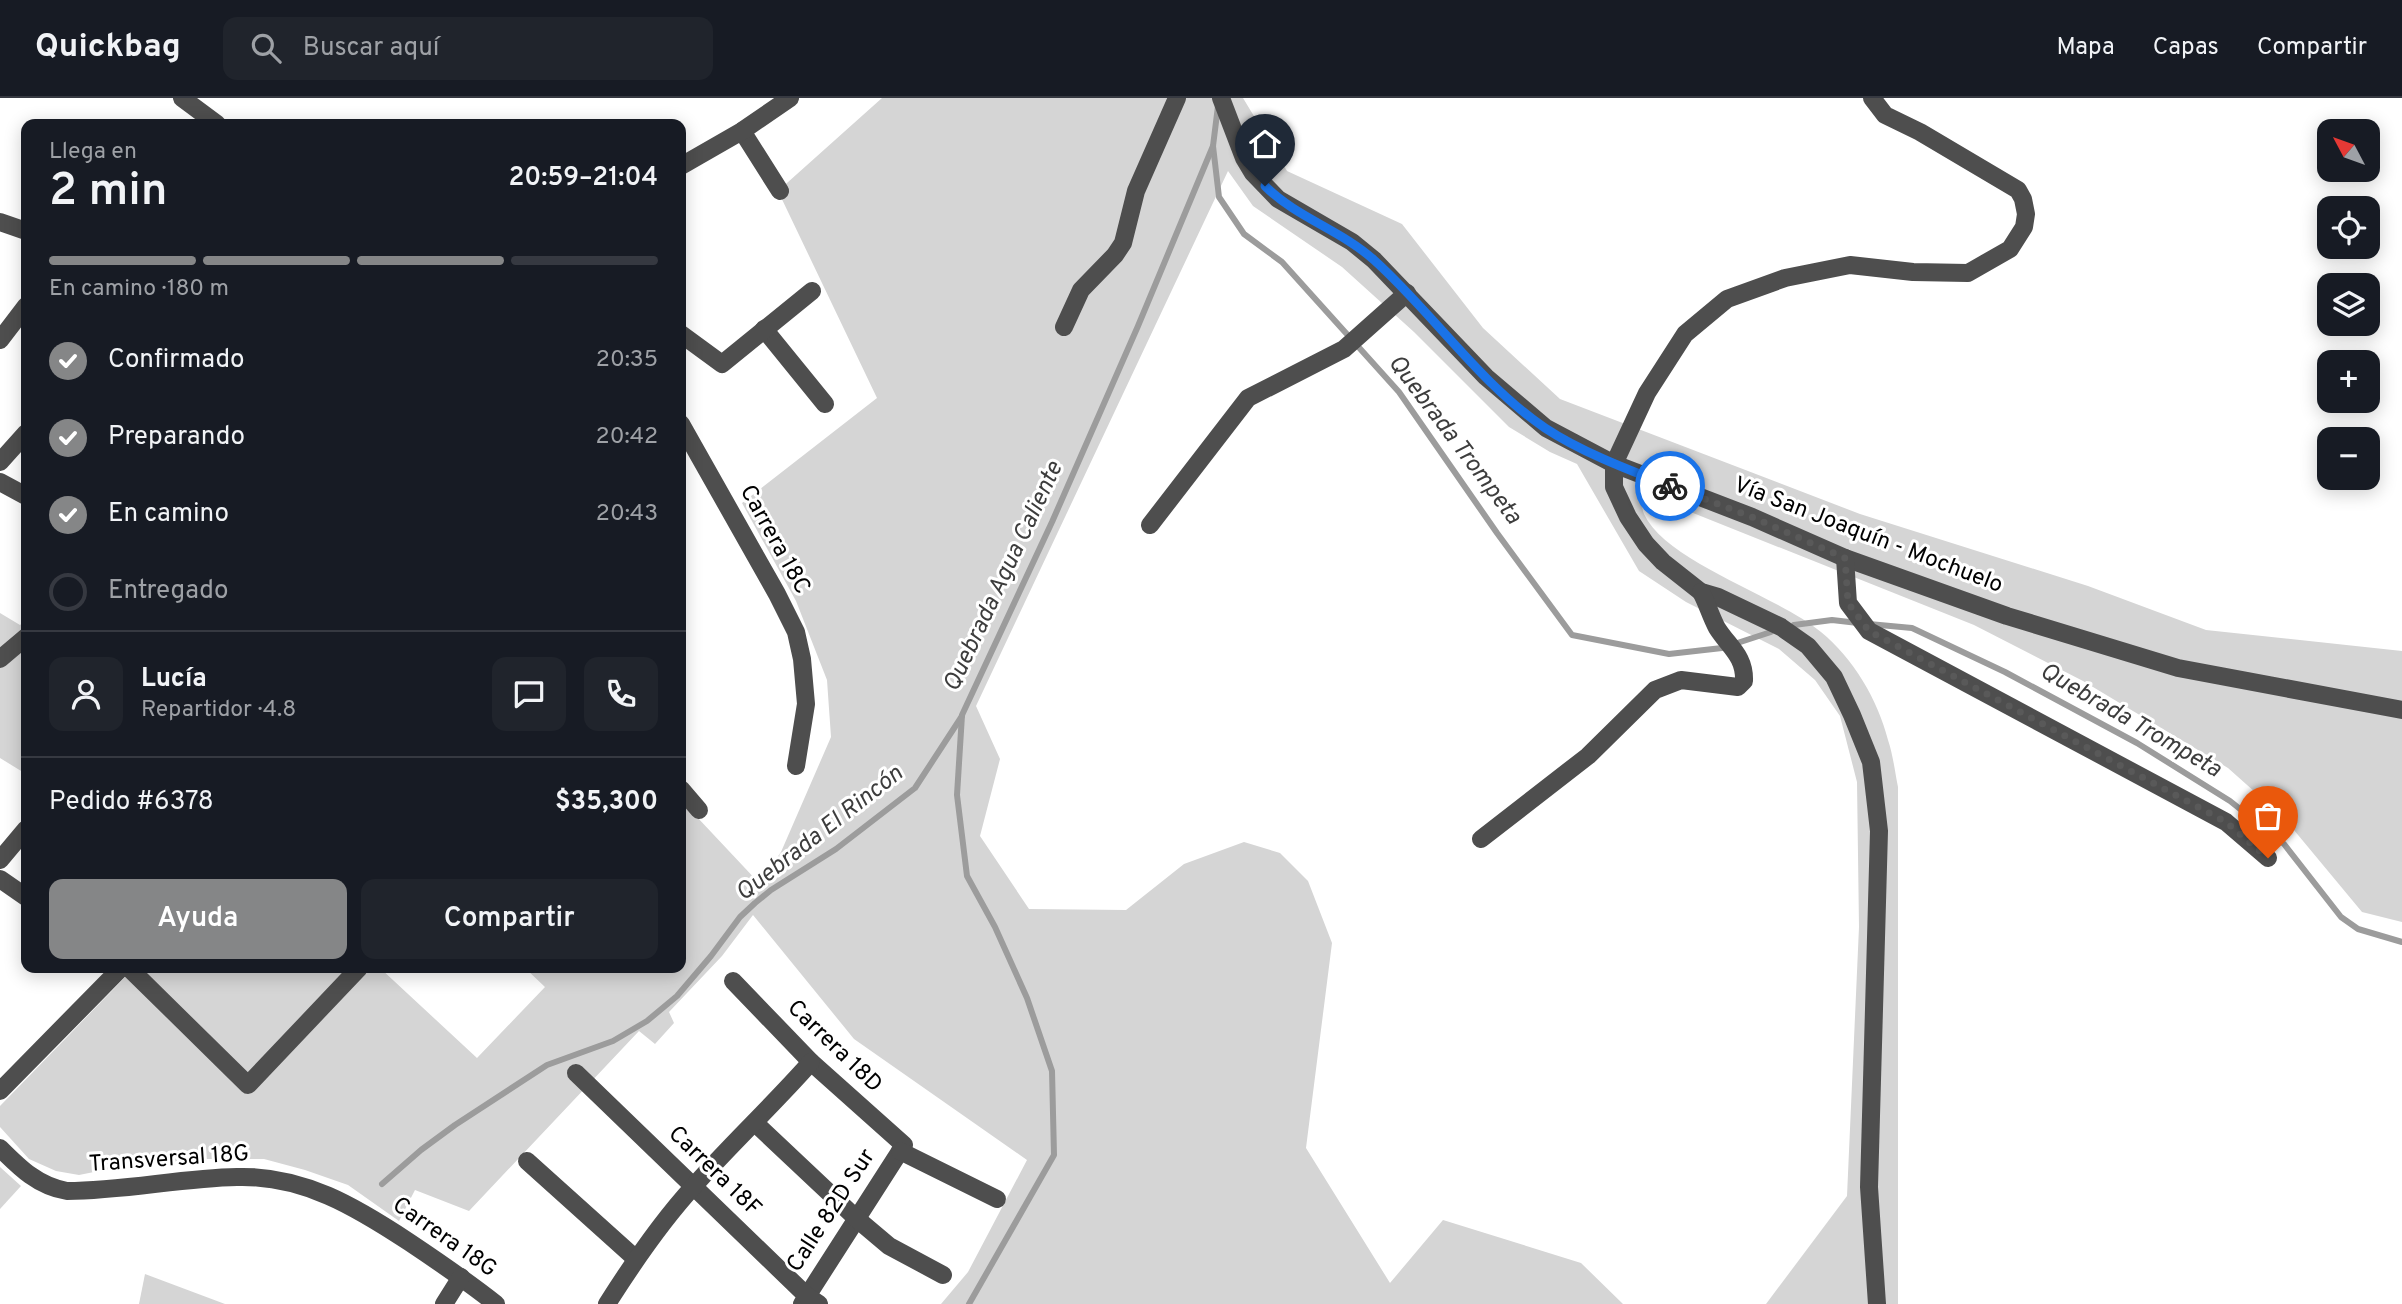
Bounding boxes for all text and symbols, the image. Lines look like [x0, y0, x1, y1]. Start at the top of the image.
search box [223, 17, 713, 80]
text: Quickbag [35, 27, 181, 69]
icon: search [247, 29, 285, 67]
text: Buscar aquí [303, 32, 439, 65]
text: Mapa [2057, 33, 2115, 63]
text: Capas [2153, 33, 2219, 63]
text: Compartir [2257, 33, 2367, 63]
pin [1235, 114, 1295, 186]
north arrow [2317, 119, 2380, 182]
map controls [2317, 119, 2380, 490]
icon: home [1246, 125, 1284, 163]
text: Llega en [49, 138, 137, 167]
text: 20:59–21:04 [508, 162, 658, 195]
text: 2 min [49, 163, 168, 222]
button: locate [2317, 196, 2380, 259]
button: layers [2317, 273, 2380, 336]
text: En camino · 180 m [49, 275, 229, 304]
icon: check [49, 342, 87, 380]
text: Confirmado [108, 344, 245, 377]
text: 20:35 [596, 346, 658, 375]
water label: Quebrada Trompeta [1380, 349, 1528, 531]
button: + [2317, 350, 2380, 413]
icon: check [49, 419, 87, 457]
text: Preparando [108, 421, 245, 454]
text: 20:42 [596, 423, 658, 452]
button: − [2317, 427, 2380, 490]
courier [1635, 451, 1705, 521]
water label: Quebrada Agua Caliente [938, 457, 1071, 697]
icon: bike [1651, 467, 1689, 505]
street label: Vía San Joaquín - Mochuelo [1729, 471, 2007, 601]
street label: Carrera 18C [732, 480, 816, 600]
icon: check [49, 496, 87, 534]
text: En camino [108, 498, 229, 531]
text: 20:43 [596, 500, 658, 529]
text: Entregado [108, 575, 228, 608]
button: person [49, 657, 123, 731]
button: chat [492, 657, 566, 731]
button: phone [584, 657, 658, 731]
water label: Quebrada Trompeta [2034, 657, 2227, 785]
text: Lucía [141, 663, 207, 696]
text: Repartidor · 4.8 [141, 696, 296, 725]
water label: Quebrada El Rincón [730, 759, 910, 909]
text: Pedido #6378 [49, 786, 214, 819]
text: $35,300 [555, 786, 658, 819]
pin [2238, 786, 2298, 858]
icon: bag [2249, 797, 2287, 835]
button: Ayuda [49, 879, 347, 959]
button: Compartir [361, 879, 658, 959]
street label: Carrera 18D [780, 994, 888, 1100]
street label: Carrera 18F [661, 1120, 767, 1224]
street label: Transversal 18G [88, 1140, 250, 1180]
street label: Calle 82D Sur [781, 1144, 883, 1278]
street label: Carrera 18G [386, 1191, 502, 1285]

